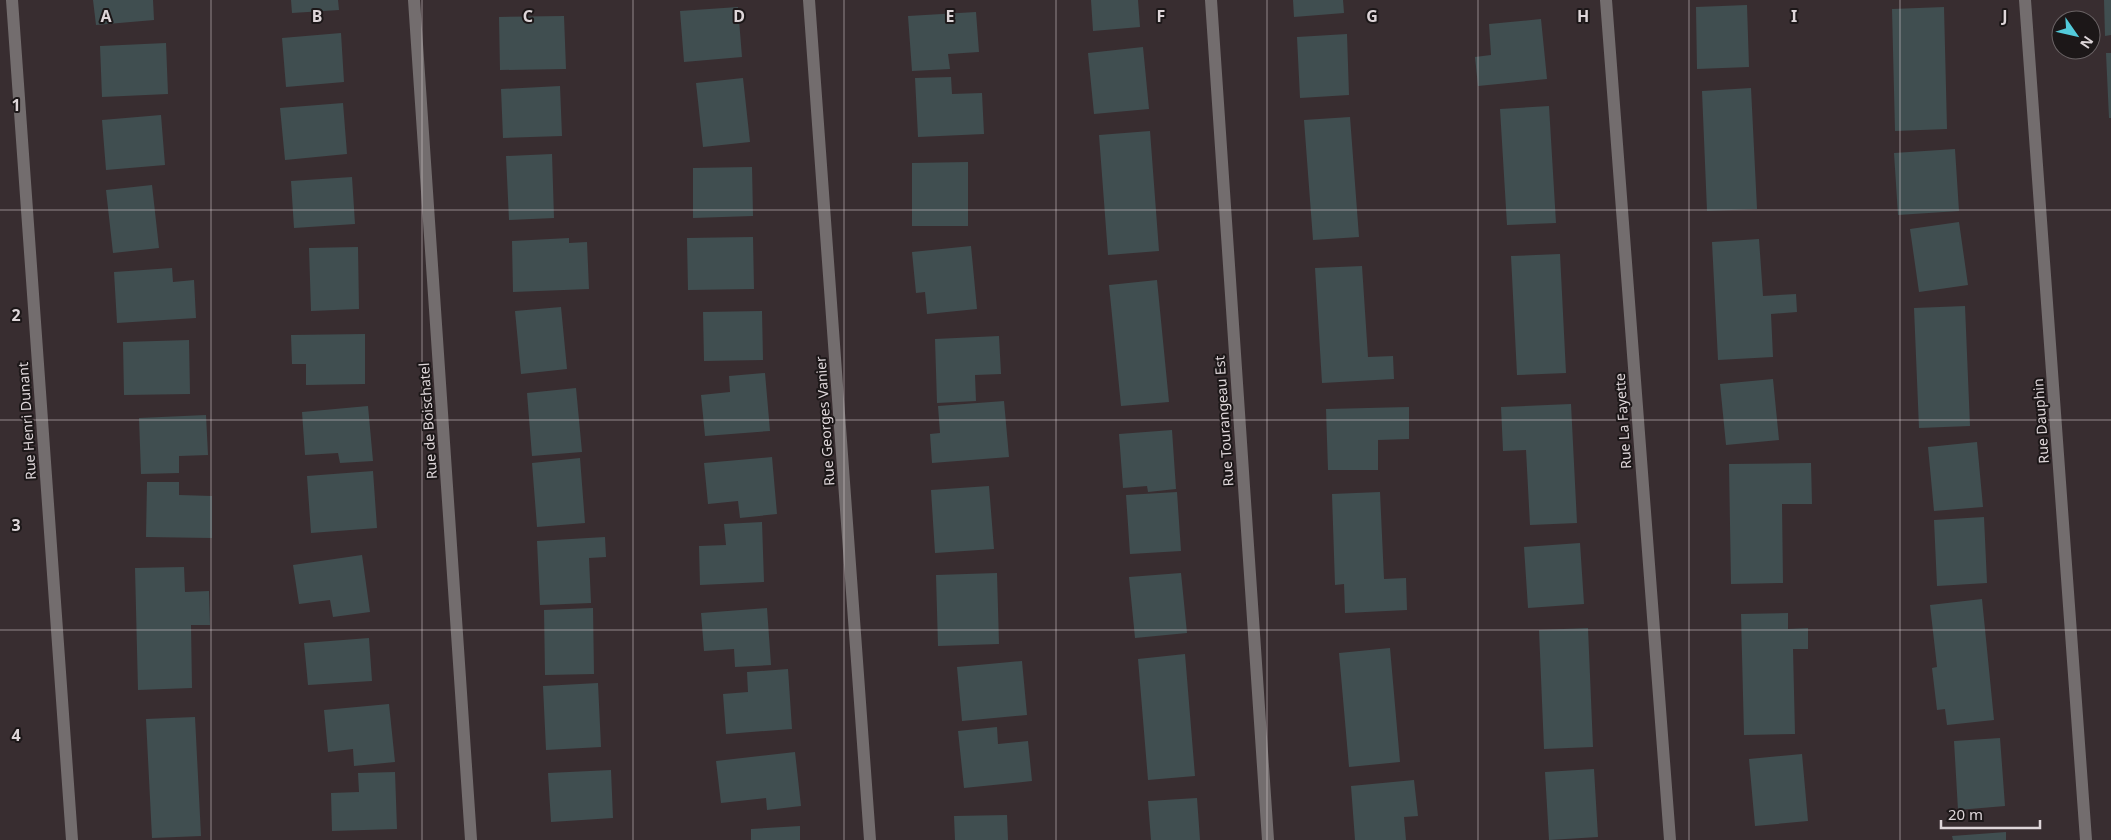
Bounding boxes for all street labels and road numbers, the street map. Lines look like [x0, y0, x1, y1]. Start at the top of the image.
street label: Rue Georges Vanier [810, 355, 839, 486]
street label: Rue Tourangeau Est [1209, 355, 1238, 487]
street label: Rue Henri Dunant [13, 362, 40, 481]
street label: Rue de Boischatel [414, 362, 441, 480]
street label: Rue La Fayette [1610, 372, 1635, 470]
street label: Rue Dauphin [2028, 378, 2053, 464]

